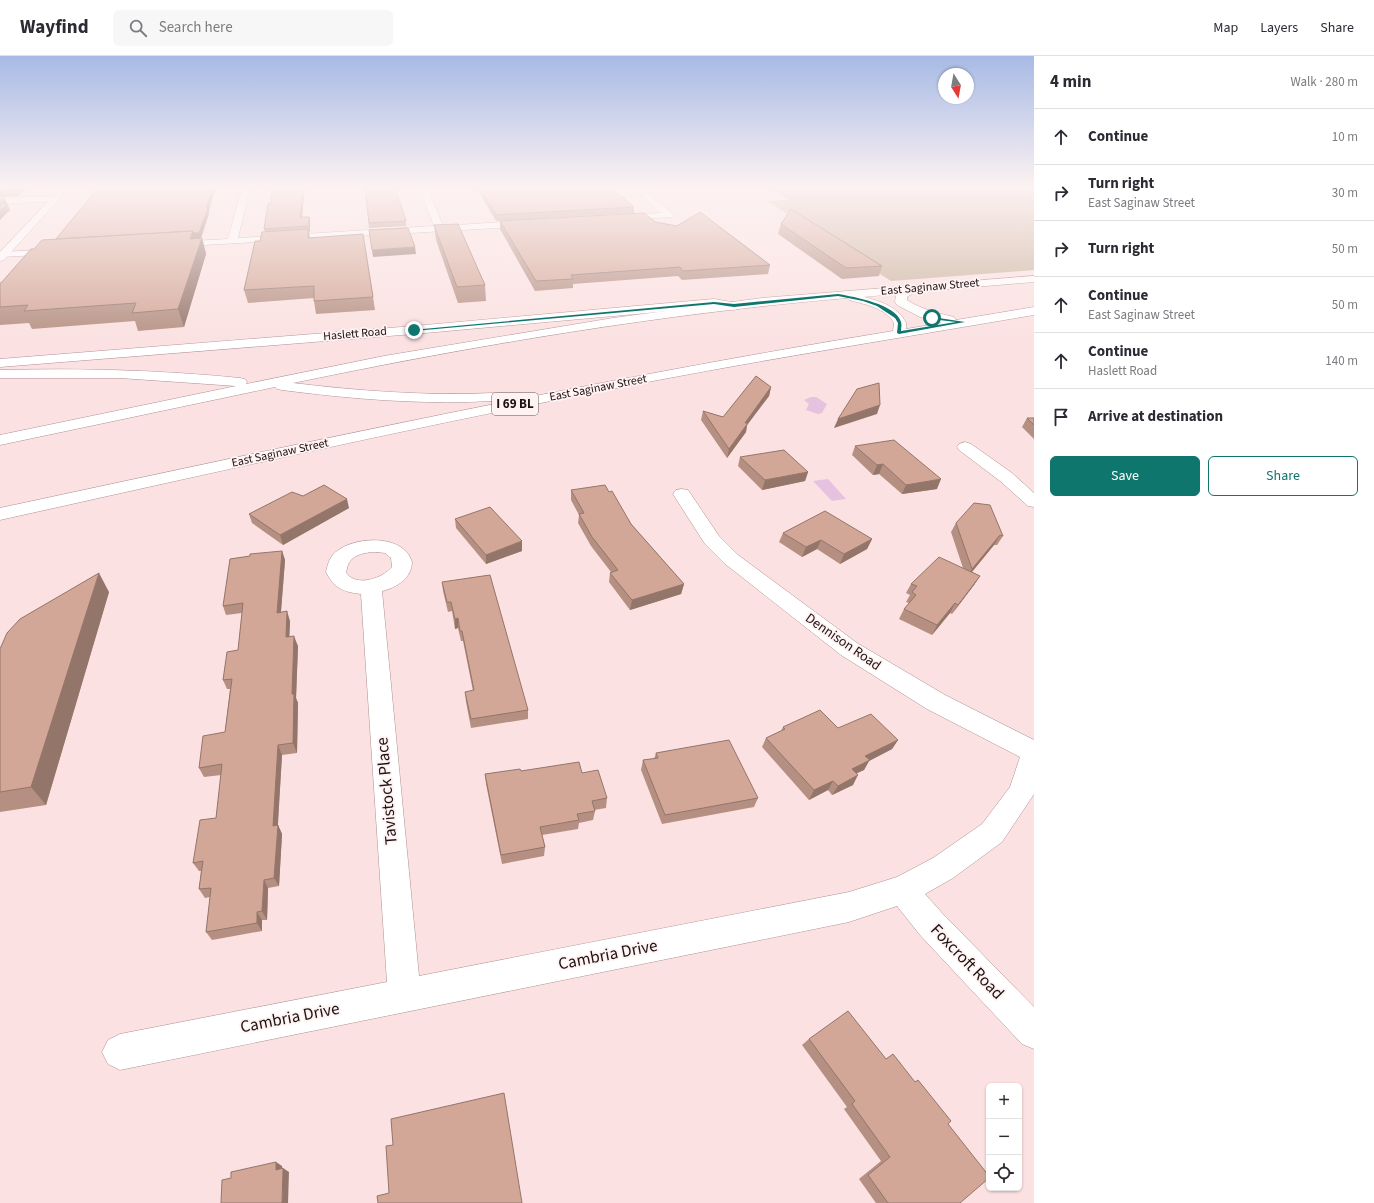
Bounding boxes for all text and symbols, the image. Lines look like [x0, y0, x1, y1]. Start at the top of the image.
search box [113, 10, 393, 46]
text: Wayfind [20, 14, 89, 41]
icon: search [127, 17, 149, 39]
text: Search here [159, 17, 233, 38]
text: Map [1213, 18, 1238, 38]
text: Layers [1260, 18, 1298, 38]
text: Share [1320, 18, 1354, 38]
north arrow [938, 68, 974, 104]
text: 4 min [1050, 70, 1091, 94]
text: Walk · 280 m [1290, 73, 1358, 91]
icon: ahead [1050, 126, 1072, 148]
text: Continue [1088, 126, 1148, 147]
text: 10 m [1332, 128, 1358, 146]
text: Turn right [1088, 173, 1154, 194]
icon: right [1050, 182, 1072, 204]
text: 30 m [1332, 184, 1358, 202]
text: East Saginaw Street [1088, 194, 1195, 212]
icon: right [1050, 238, 1072, 260]
text: Turn right [1088, 238, 1154, 259]
text: 50 m [1332, 240, 1358, 258]
street label: East Saginaw Street [880, 274, 980, 300]
text: Continue [1088, 285, 1148, 306]
icon: ahead [1050, 294, 1072, 316]
text: 50 m [1332, 296, 1358, 314]
text: East Saginaw Street [1088, 306, 1195, 324]
route start [923, 309, 941, 327]
route end [405, 321, 423, 339]
street label: Haslett Road [322, 323, 388, 345]
text: Continue [1088, 341, 1148, 362]
icon: ahead [1050, 350, 1072, 372]
text: 140 m [1325, 352, 1358, 370]
text: Haslett Road [1088, 362, 1157, 380]
street label: East Saginaw Street [548, 370, 648, 406]
road number: I 69 BL [492, 393, 538, 415]
icon: arrive [1050, 406, 1072, 428]
text: Arrive at destination [1088, 406, 1223, 427]
street label: East Saginaw Street [230, 434, 330, 472]
button: Save [1050, 456, 1200, 496]
button: Share [1208, 456, 1358, 496]
street label: Dennison Road [801, 608, 885, 676]
street label: Tavistock Place [370, 736, 404, 846]
street label: Foxcroft Road [925, 919, 1009, 1005]
street label: Cambria Drive [556, 934, 660, 976]
street label: Cambria Drive [238, 997, 342, 1039]
map controls [986, 1083, 1022, 1191]
button: + [986, 1083, 1022, 1119]
button: − [986, 1119, 1022, 1155]
button: locate [986, 1155, 1022, 1191]

